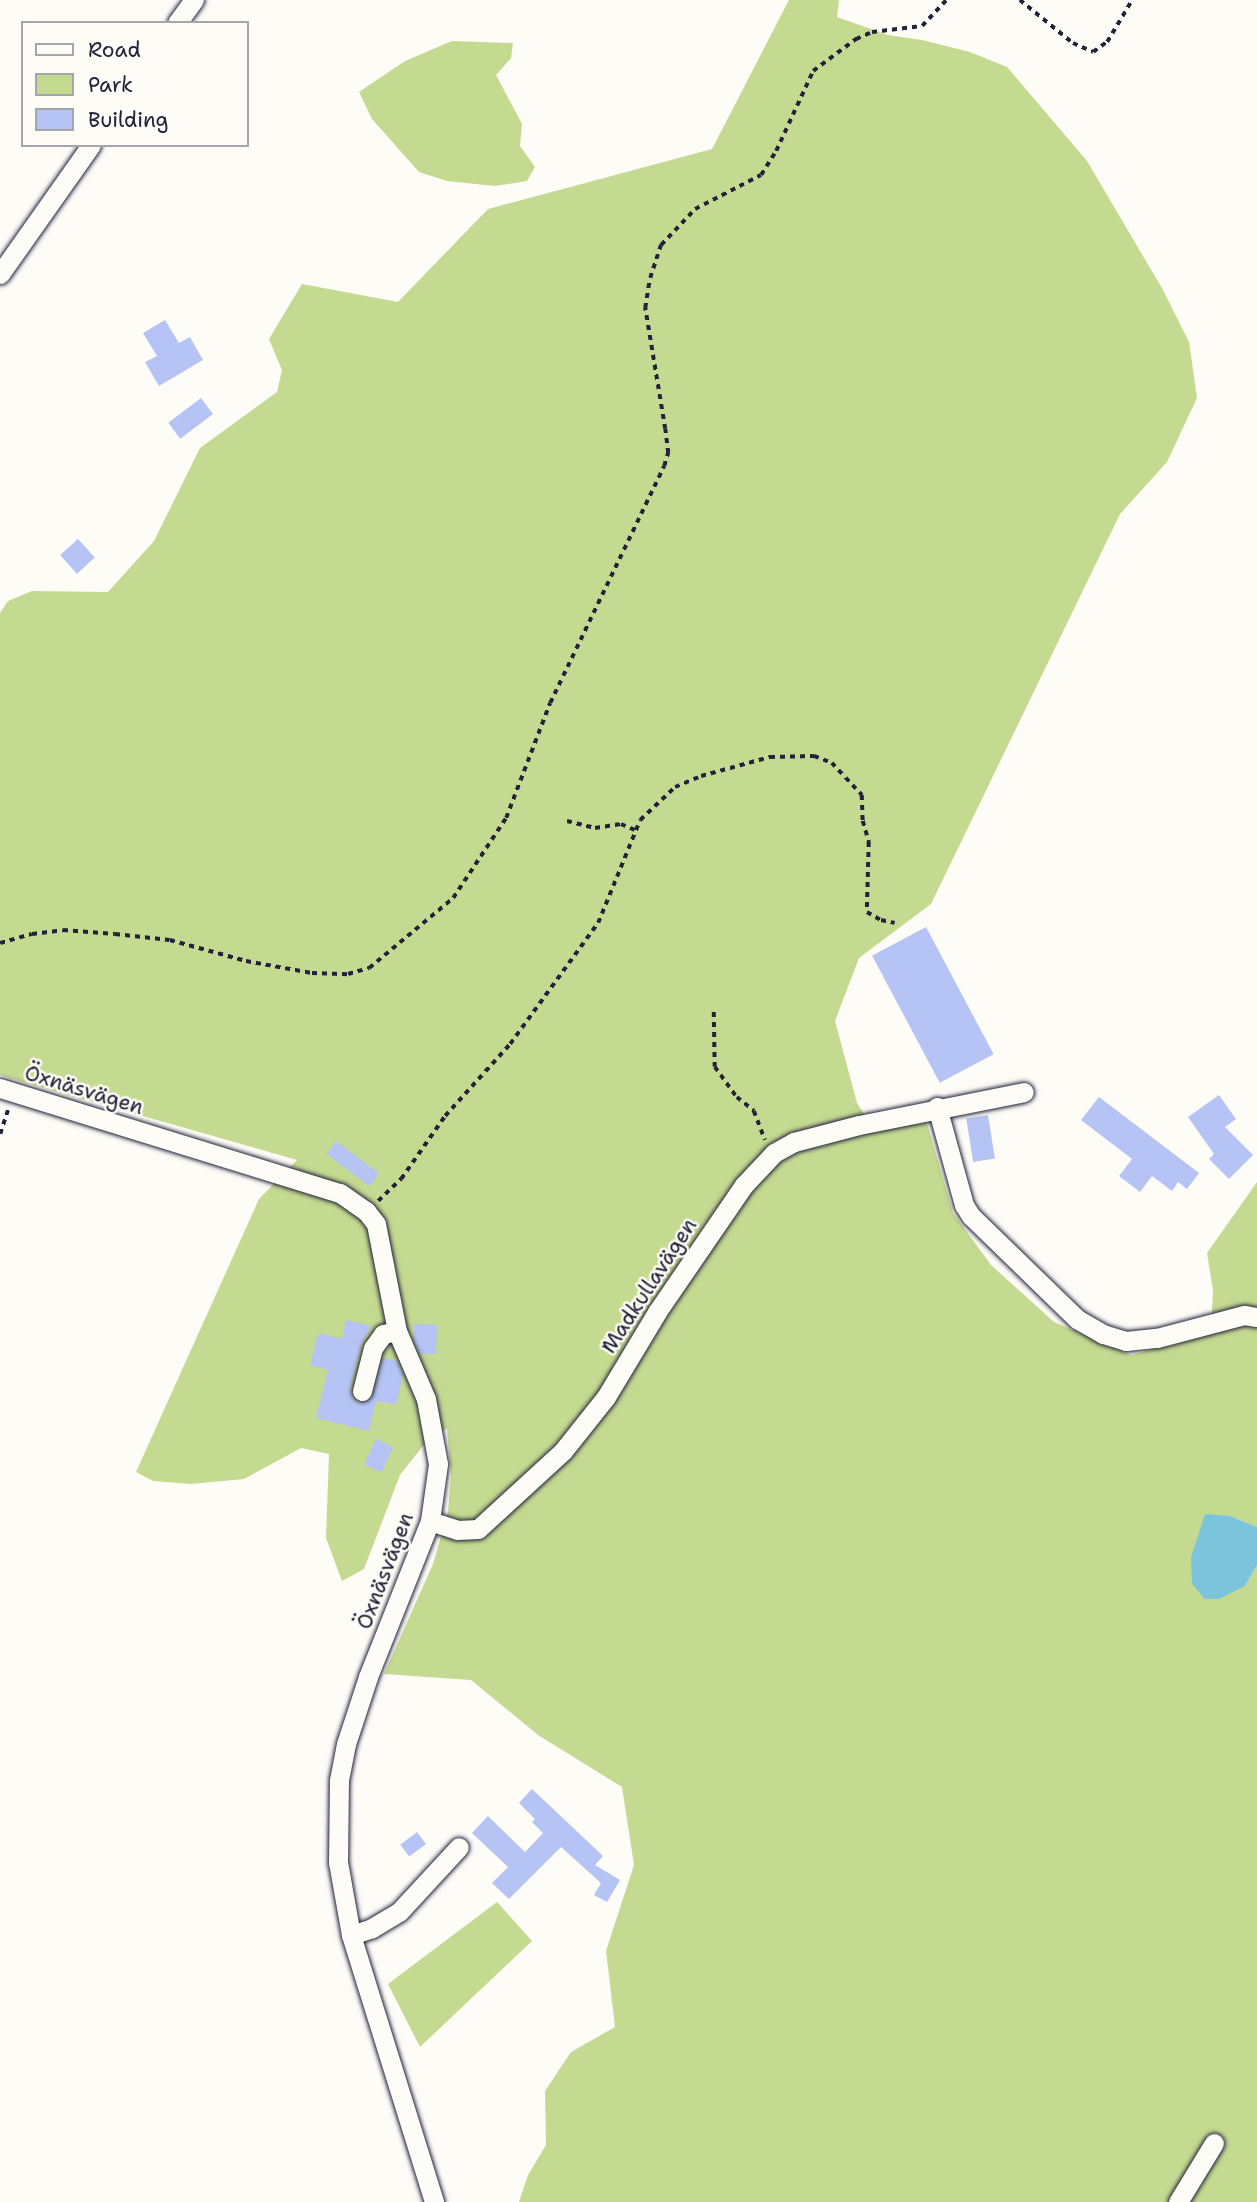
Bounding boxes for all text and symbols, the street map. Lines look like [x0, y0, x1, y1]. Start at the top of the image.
legend [21, 21, 248, 147]
text: Road [88, 36, 141, 64]
text: Park [88, 71, 133, 99]
text: Building [88, 106, 168, 134]
street label: Öxnäsvägen [22, 1060, 146, 1120]
street label: Madkullavägen [596, 1214, 702, 1358]
street label: Öxnäsvägen [351, 1509, 419, 1633]

